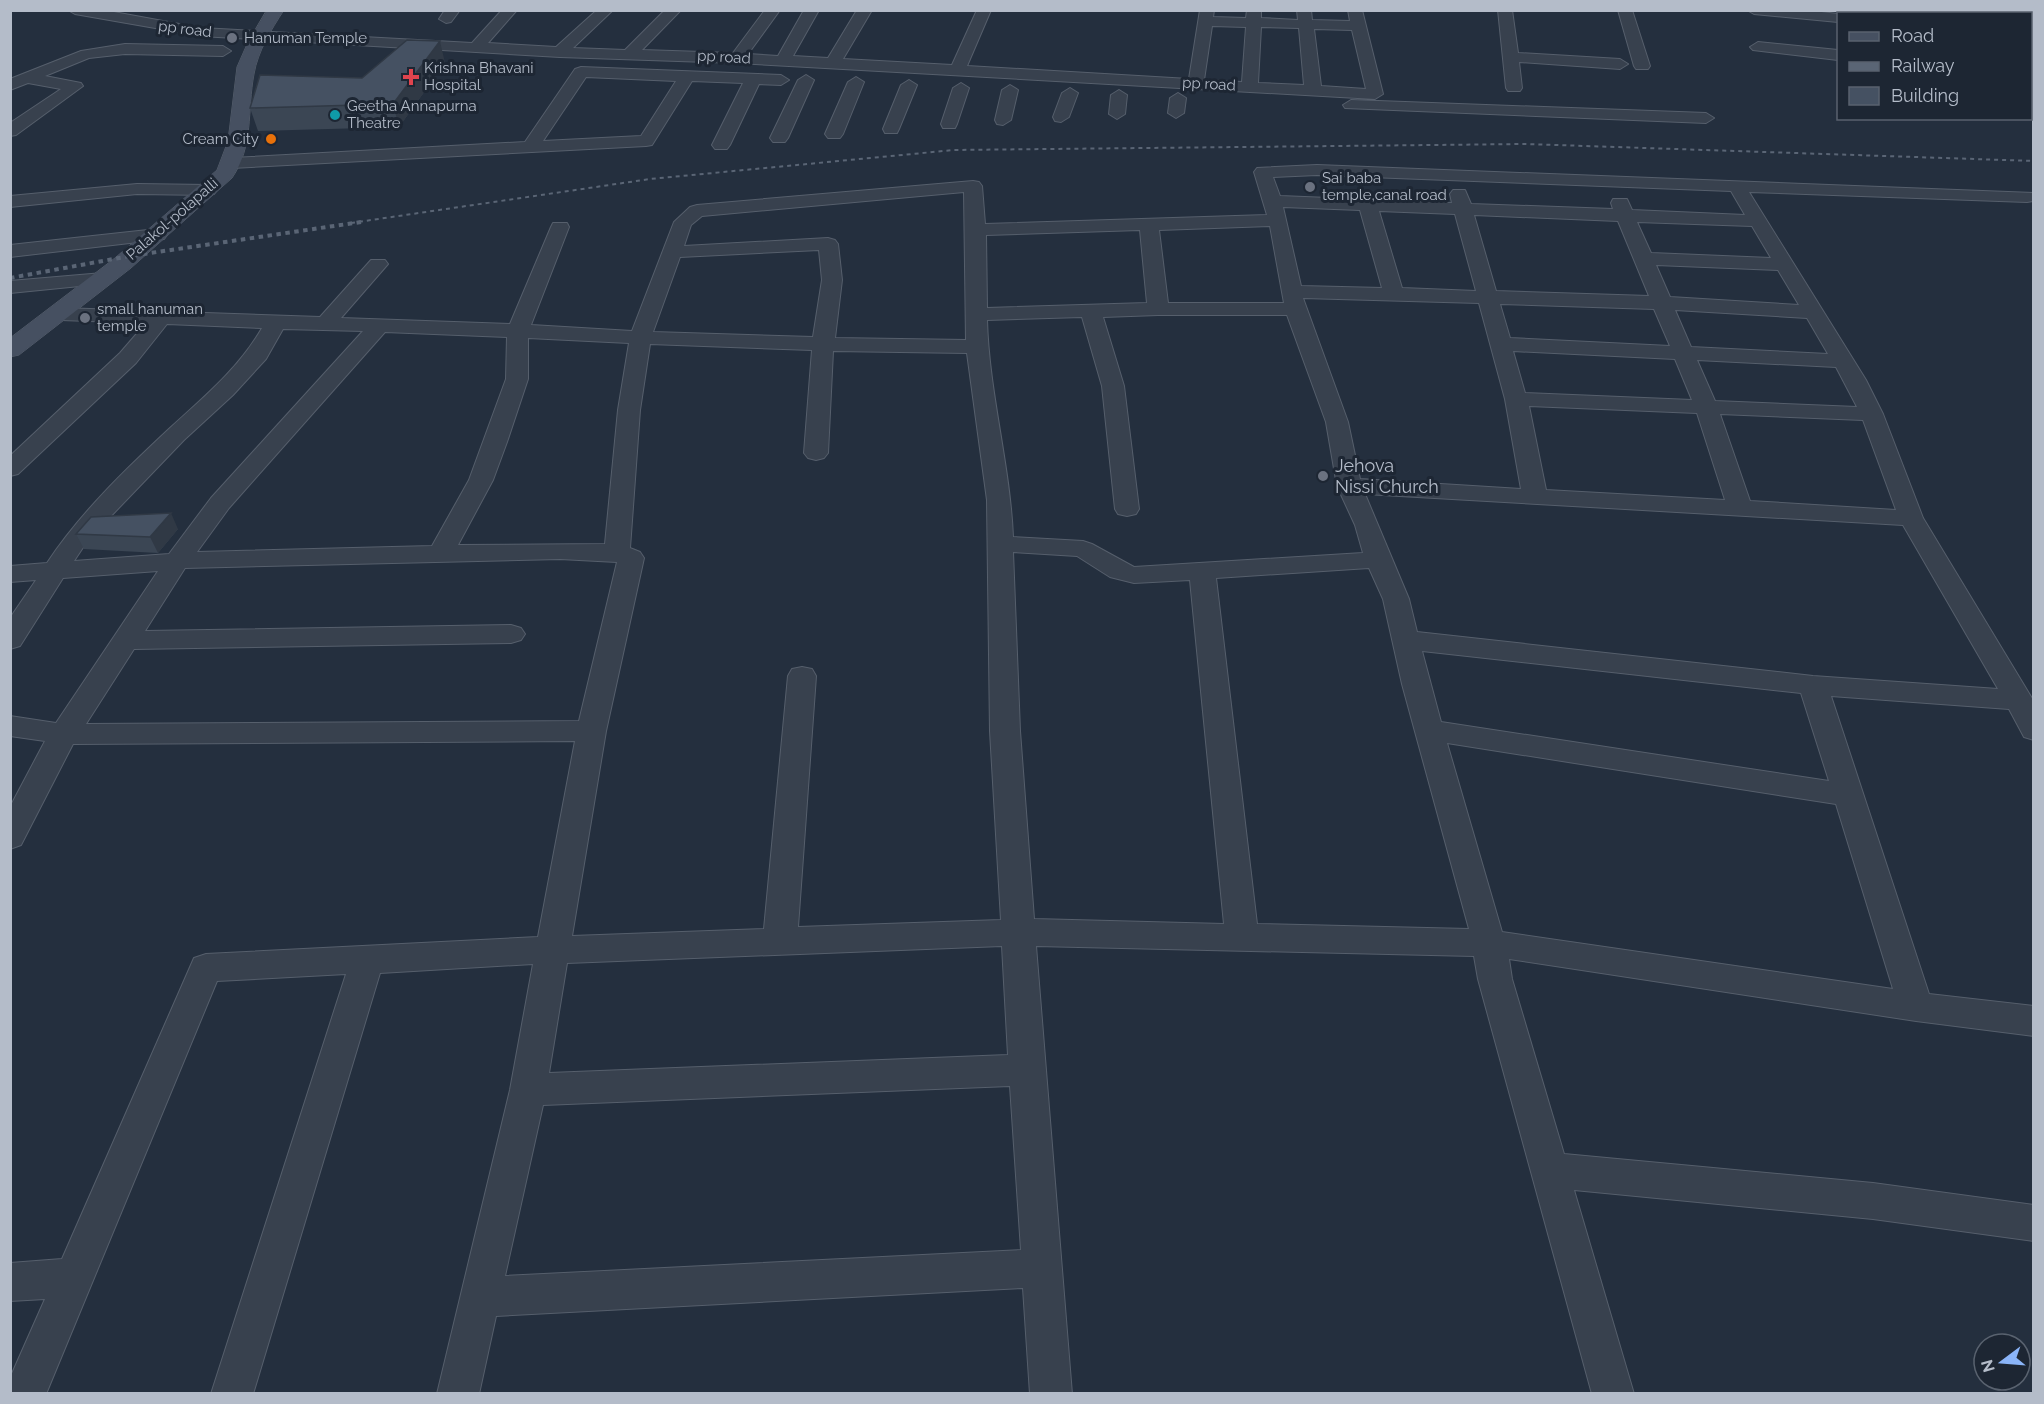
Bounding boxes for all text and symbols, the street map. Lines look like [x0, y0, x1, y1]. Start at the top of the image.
legend [1837, 12, 2032, 120]
street label: pp road [157, 17, 213, 41]
text: Road [1891, 25, 1934, 46]
place label: Hanuman Temple [244, 29, 367, 47]
marker: Hanuman Temple [225, 31, 239, 45]
street label: pp road [697, 47, 751, 67]
text: Railway [1891, 55, 1955, 76]
place label: Krishna Bhavani Hospital [424, 59, 534, 94]
marker: Krishna Bhavani Hospital [402, 68, 420, 86]
street label: pp road [1182, 74, 1236, 94]
text: Building [1891, 85, 1959, 106]
place label: Geetha Annapurna Theatre [347, 97, 477, 132]
marker: Geetha Annapurna Theatre [328, 108, 342, 122]
place label: Cream City [182, 130, 259, 148]
marker: Cream City [264, 132, 278, 146]
place label: Sai baba temple,canal road [1322, 169, 1447, 204]
street label: Palakol-polapalli [122, 174, 222, 264]
marker: Sai baba temple,canal road [1303, 180, 1317, 194]
place label: small hanuman temple [97, 300, 203, 335]
marker: small hanuman temple [78, 311, 92, 325]
place label: Jehova Nissi Church [1335, 455, 1439, 497]
marker: Jehova Nissi Church [1316, 469, 1330, 483]
north arrow [1972, 1332, 2032, 1392]
text: N [1977, 1358, 1999, 1374]

